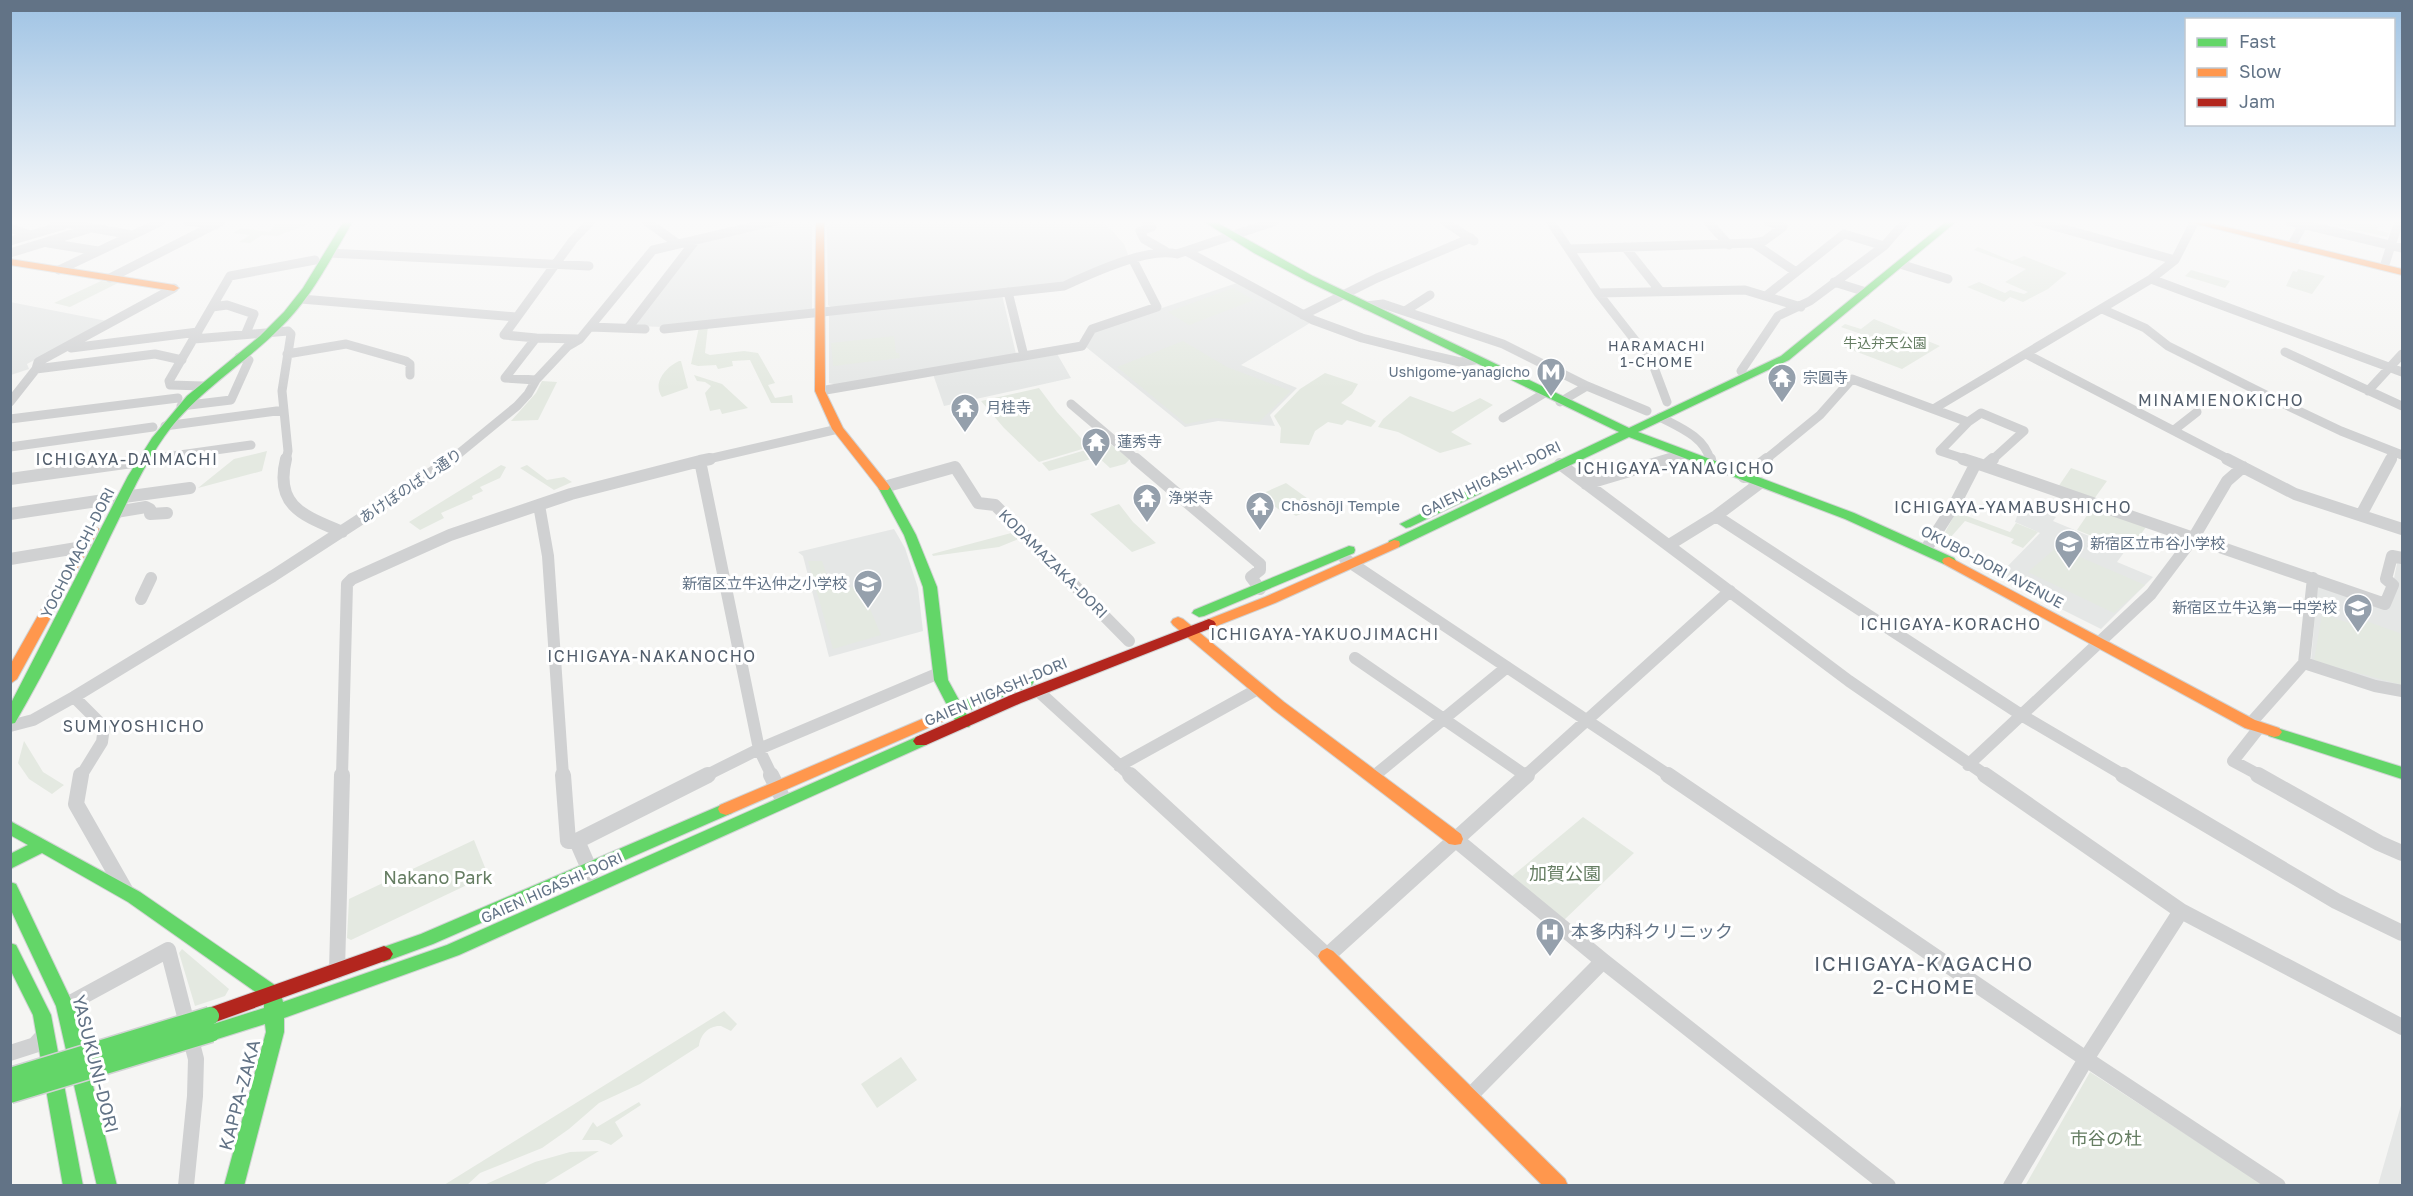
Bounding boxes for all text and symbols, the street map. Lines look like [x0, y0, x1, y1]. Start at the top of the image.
legend [2185, 18, 2395, 126]
text: Fast [2239, 30, 2276, 52]
text: Slow [2239, 60, 2282, 82]
text: Jam [2239, 90, 2275, 112]
park label: 牛込弁天公園 [1843, 334, 1927, 351]
district label: HARAMACHI 1-CHOME [1608, 337, 1706, 370]
metro station icon: Ushigome-yanagicho [1535, 356, 1567, 398]
temple icon: 宗圓寺 [1766, 362, 1798, 404]
place label: Ushigome-yanagicho [1389, 363, 1530, 380]
place label: 宗圓寺 [1803, 368, 1848, 386]
district label: MINAMIENOKICHO [2138, 390, 2304, 410]
temple icon: 月桂寺 [949, 392, 981, 434]
place label: 月桂寺 [986, 398, 1031, 416]
temple icon: 蓮秀寺 [1080, 426, 1112, 468]
place label: 蓮秀寺 [1117, 432, 1162, 450]
street label: GAIEN HIGASHI-DORI [1418, 436, 1564, 520]
street label: あけぼのばし通り [356, 444, 465, 526]
district label: ICHIGAYA-DAIMACHI [36, 449, 218, 469]
district label: ICHIGAYA-YANAGICHO [1577, 458, 1775, 478]
temple icon: 浄栄寺 [1131, 482, 1163, 524]
street label: YOCHOMACHI-DORI [36, 484, 118, 621]
place label: 浄栄寺 [1168, 488, 1213, 506]
temple icon: Chōshōji Temple [1244, 490, 1276, 532]
place label: Chōshōji Temple [1281, 496, 1400, 514]
district label: ICHIGAYA-YAMABUSHICHO [1894, 497, 2132, 517]
street label: KODAMAZAKA-DORI [996, 505, 1112, 621]
street label: OKUBO-DORI AVENUE [1918, 521, 2067, 611]
school or university icon: 新宿区立市谷小学校 [2053, 528, 2085, 570]
place label: 新宿区立市谷小学校 [2090, 534, 2225, 552]
school or university icon: 新宿区立牛込仲之小学校 [852, 568, 884, 610]
place label: 新宿区立牛込仲之小学校 [682, 574, 847, 592]
school or university icon: 新宿区立牛込第一中学校 [2342, 592, 2374, 634]
place label: 新宿区立牛込第一中学校 [2172, 598, 2337, 616]
district label: ICHIGAYA-KORACHO [1860, 614, 2042, 634]
district label: ICHIGAYA-YAKUOJIMACHI [1210, 624, 1440, 644]
district label: ICHIGAYA-NAKANOCHO [547, 646, 757, 666]
street label: GAIEN HIGASHI-DORI [921, 653, 1070, 729]
district label: SUMIYOSHICHO [63, 716, 205, 736]
street label: GAIEN HIGASHI-DORI [478, 848, 625, 927]
park label: 加賀公園 [1529, 862, 1601, 884]
park label: Nakano Park [383, 866, 493, 888]
hospital icon: 本多内科クリニック [1534, 916, 1566, 958]
place label: 本多内科クリニック [1571, 920, 1733, 942]
district label: ICHIGAYA-KAGACHO 2-CHOME [1814, 951, 2034, 998]
street label: YASUKUNI-DORI [68, 992, 124, 1135]
street label: KAPPA-ZAKA [214, 1037, 264, 1152]
park label: 市谷の杜 [2070, 1127, 2142, 1149]

